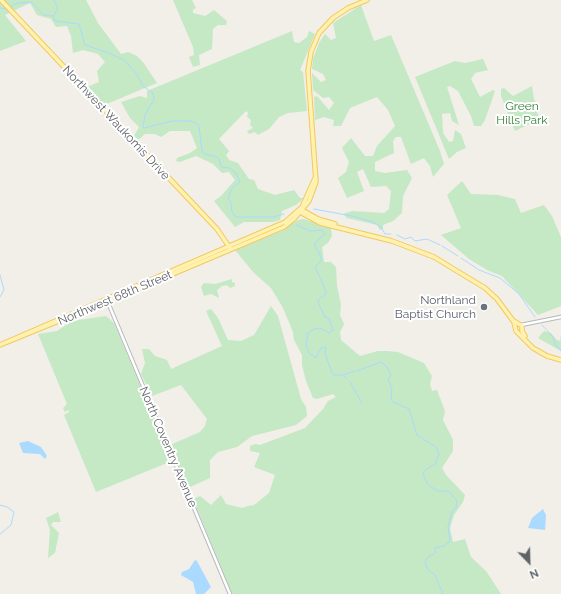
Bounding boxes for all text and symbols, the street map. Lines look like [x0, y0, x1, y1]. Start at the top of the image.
street label: Northwest Waukomis Drive [59, 63, 173, 183]
park label: Green Hills Park [496, 99, 548, 127]
street label: Northwest 68th Street [56, 267, 174, 329]
place label: Northland Baptist Church [395, 293, 476, 321]
marker: Northland Baptist Church [479, 302, 489, 312]
street label: North Coventry Avenue [136, 384, 200, 510]
north arrow [509, 542, 549, 582]
text: N [527, 566, 540, 581]

